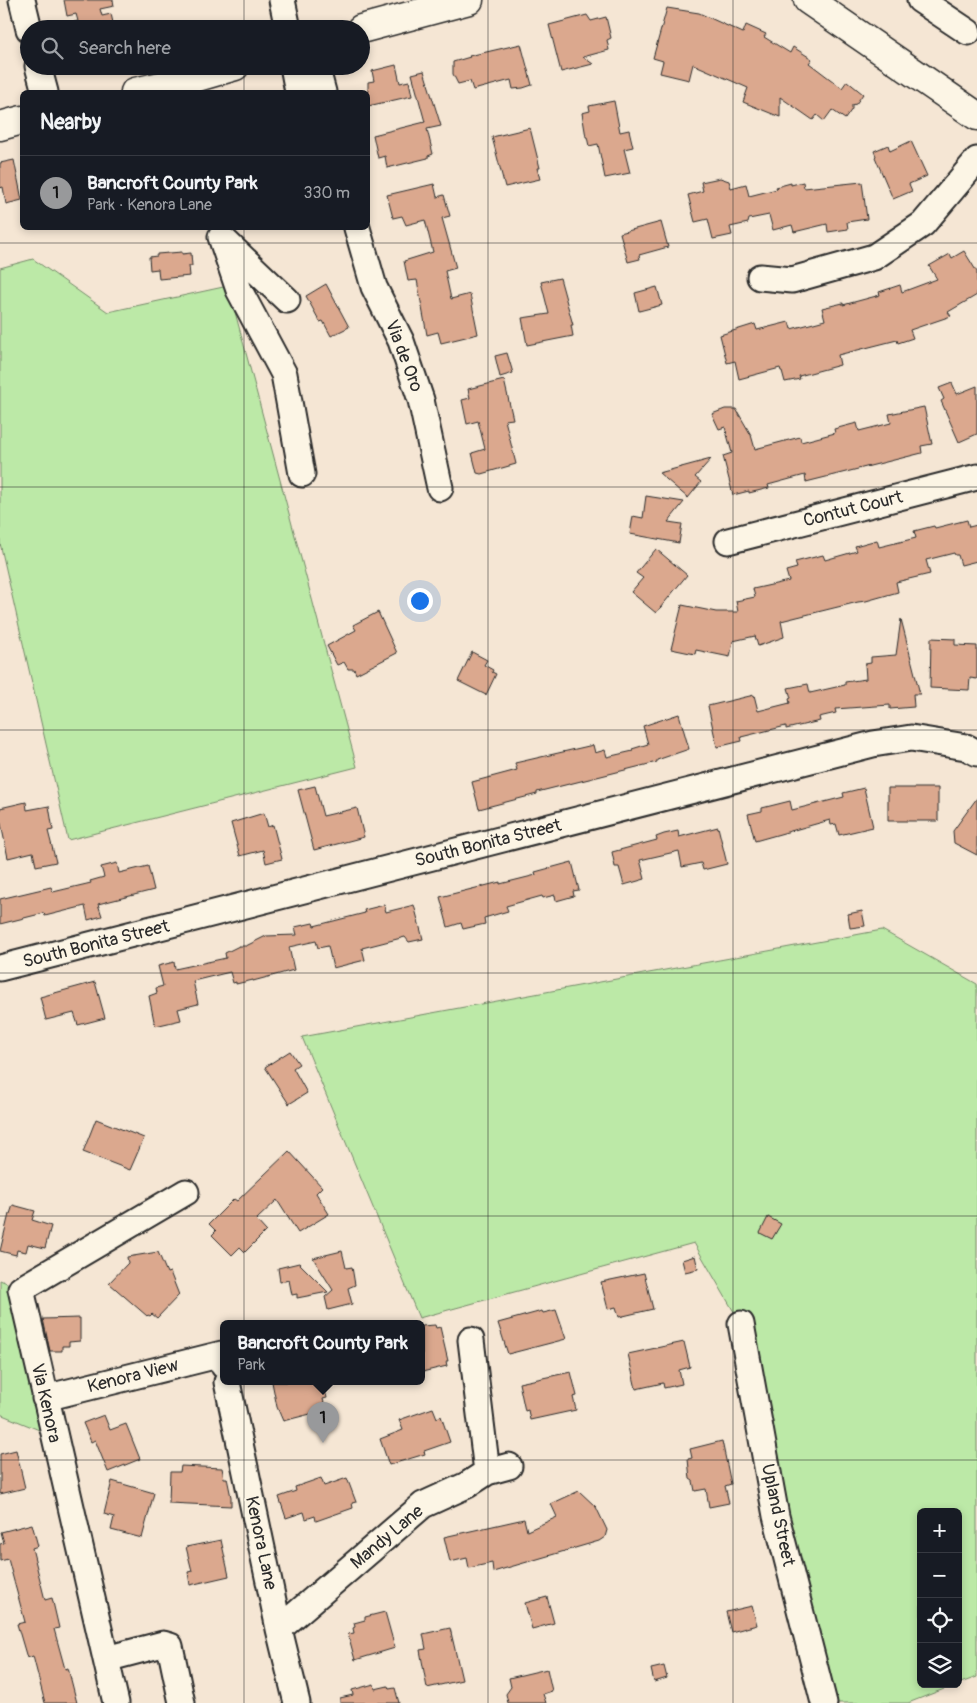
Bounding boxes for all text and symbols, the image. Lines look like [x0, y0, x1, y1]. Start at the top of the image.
search box [20, 20, 370, 75]
icon: search [38, 34, 66, 62]
text: Search here [78, 36, 171, 60]
text: Nearby [40, 109, 101, 136]
text: Bancroft County Park [87, 171, 258, 195]
text: 1 [53, 183, 59, 203]
text: 330 m [304, 183, 350, 203]
text: Park · Kenora Lane [87, 195, 212, 215]
street label: Via de Oro [380, 317, 428, 396]
street label: Contut Court [801, 485, 906, 532]
your location [407, 588, 433, 614]
street label: South Bonita Street [412, 813, 564, 872]
street label: South Bonita Street [20, 914, 172, 973]
popup [220, 1320, 425, 1385]
text: Bancroft County Park [237, 1331, 408, 1355]
street label: Kenora View [85, 1354, 181, 1398]
text: Park [237, 1355, 265, 1375]
street label: Via Kenora [26, 1361, 66, 1445]
pin: 1 [307, 1402, 339, 1443]
street label: Upland Street [756, 1462, 800, 1569]
street label: Kenora Lane [240, 1494, 282, 1592]
street label: Mandy Lane [346, 1500, 428, 1574]
map controls [917, 1508, 962, 1688]
button: + [917, 1508, 962, 1553]
button: − [917, 1553, 962, 1598]
button: locate [917, 1598, 962, 1643]
button: layers [917, 1643, 962, 1688]

